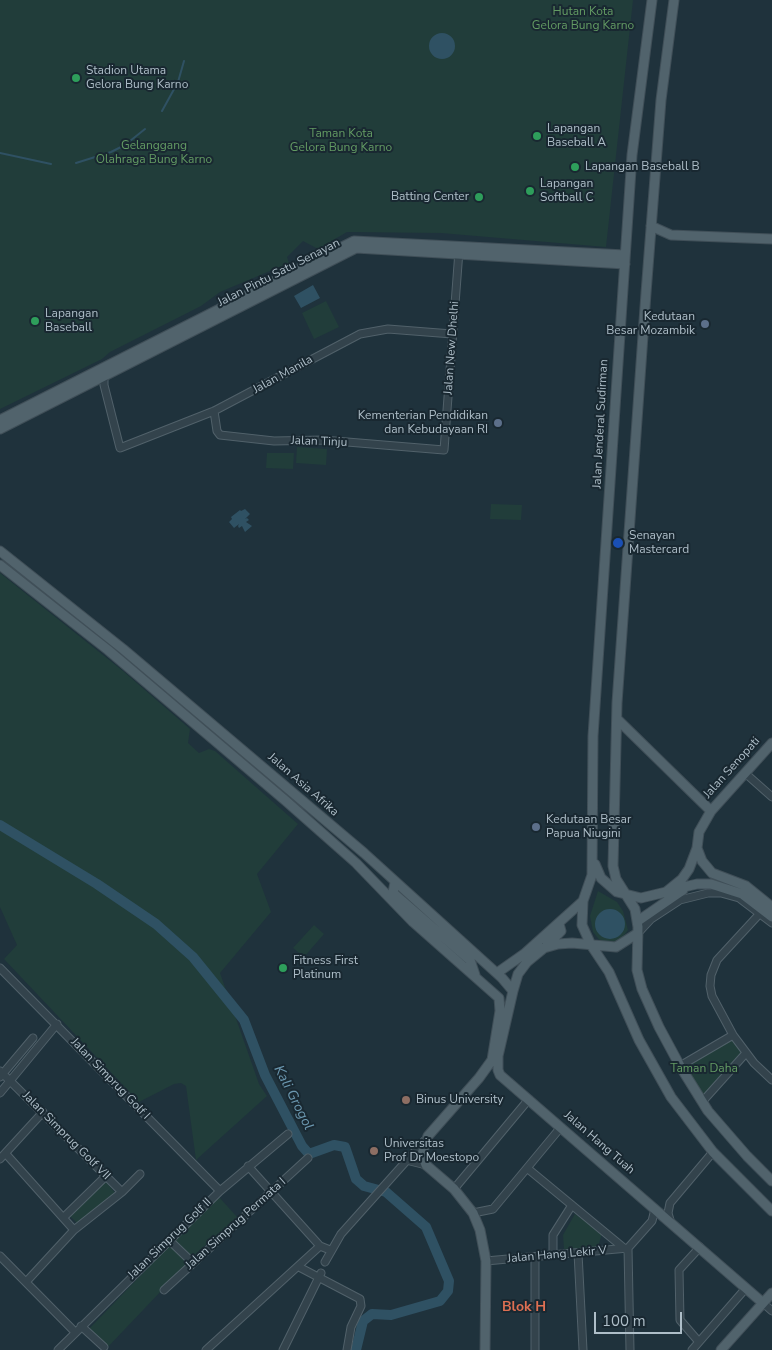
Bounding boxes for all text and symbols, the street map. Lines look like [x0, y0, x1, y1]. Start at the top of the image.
park label: Hutan Kota Gelora Bung Karno [532, 5, 634, 33]
place label: Stadion Utama Gelora Bung Karno [86, 64, 188, 92]
marker: Stadion Utama Gelora Bung Karno [70, 72, 82, 84]
place label: Lapangan Baseball A [547, 122, 606, 150]
park label: Taman Kota Gelora Bung Karno [290, 127, 392, 155]
marker: Lapangan Baseball A [531, 130, 543, 142]
park label: Gelanggang Olahraga Bung Karno [96, 139, 212, 167]
place label: Lapangan Baseball B [585, 160, 700, 174]
marker: Lapangan Baseball B [569, 161, 581, 173]
place label: Lapangan Softball C [540, 177, 594, 205]
marker: Lapangan Softball C [524, 185, 536, 197]
place label: Batting Center [391, 190, 469, 204]
marker: Batting Center [473, 191, 485, 203]
street label: Jalan Pintu Satu Senayan [216, 236, 342, 310]
street label: Jalan New Dhelhi [442, 301, 462, 395]
place label: Lapangan Baseball [45, 307, 98, 335]
place label: Kedutaan Besar Mozambik [606, 310, 695, 338]
marker: Lapangan Baseball [29, 315, 41, 327]
marker: Kedutaan Besar Mozambik [699, 318, 711, 330]
street label: Jalan Manila [251, 353, 315, 397]
street label: Jalan Jenderal Sudirman [590, 359, 612, 489]
place label: Kementerian Pendidikan dan Kebudayaan RI [358, 409, 488, 437]
marker: Kementerian Pendidikan dan Kebudayaan RI [492, 417, 504, 429]
street label: Jalan Tinju [291, 434, 347, 450]
place label: Senayan Mastercard [629, 529, 689, 557]
marker: Senayan Mastercard [611, 536, 625, 550]
street label: Jalan Senopati [701, 734, 763, 802]
street label: Jalan Asia Afrika [265, 750, 341, 820]
place label: Kedutaan Besar Papua Niugini [546, 813, 631, 841]
marker: Kedutaan Besar Papua Niugini [530, 821, 542, 833]
place label: Fitness First Platinum [293, 954, 358, 982]
marker: Fitness First Platinum [277, 962, 289, 974]
street label: Jalan Simprug Golf I [67, 1035, 153, 1123]
park label: Taman Daha [670, 1062, 738, 1076]
water label: Kali Grogol [270, 1063, 316, 1133]
street label: Jalan Simprug Golf VII [19, 1089, 113, 1183]
place label: Binus University [416, 1093, 503, 1107]
marker: Binus University [400, 1094, 412, 1106]
street label: Jalan Hang Tuah [561, 1108, 637, 1178]
place label: Universitas Prof Dr Moestopo [384, 1137, 479, 1165]
marker: Universitas Prof Dr Moestopo [368, 1145, 380, 1157]
street label: Jalan Simprug Permata I [183, 1175, 289, 1273]
street label: Jalan Simprug Golf II [125, 1195, 215, 1283]
street label: Jalan Hang Lekir V [507, 1243, 607, 1267]
district label: Blok H [502, 1300, 546, 1316]
scale bar [597, 1302, 684, 1334]
text: 100 m [602, 1311, 646, 1331]

